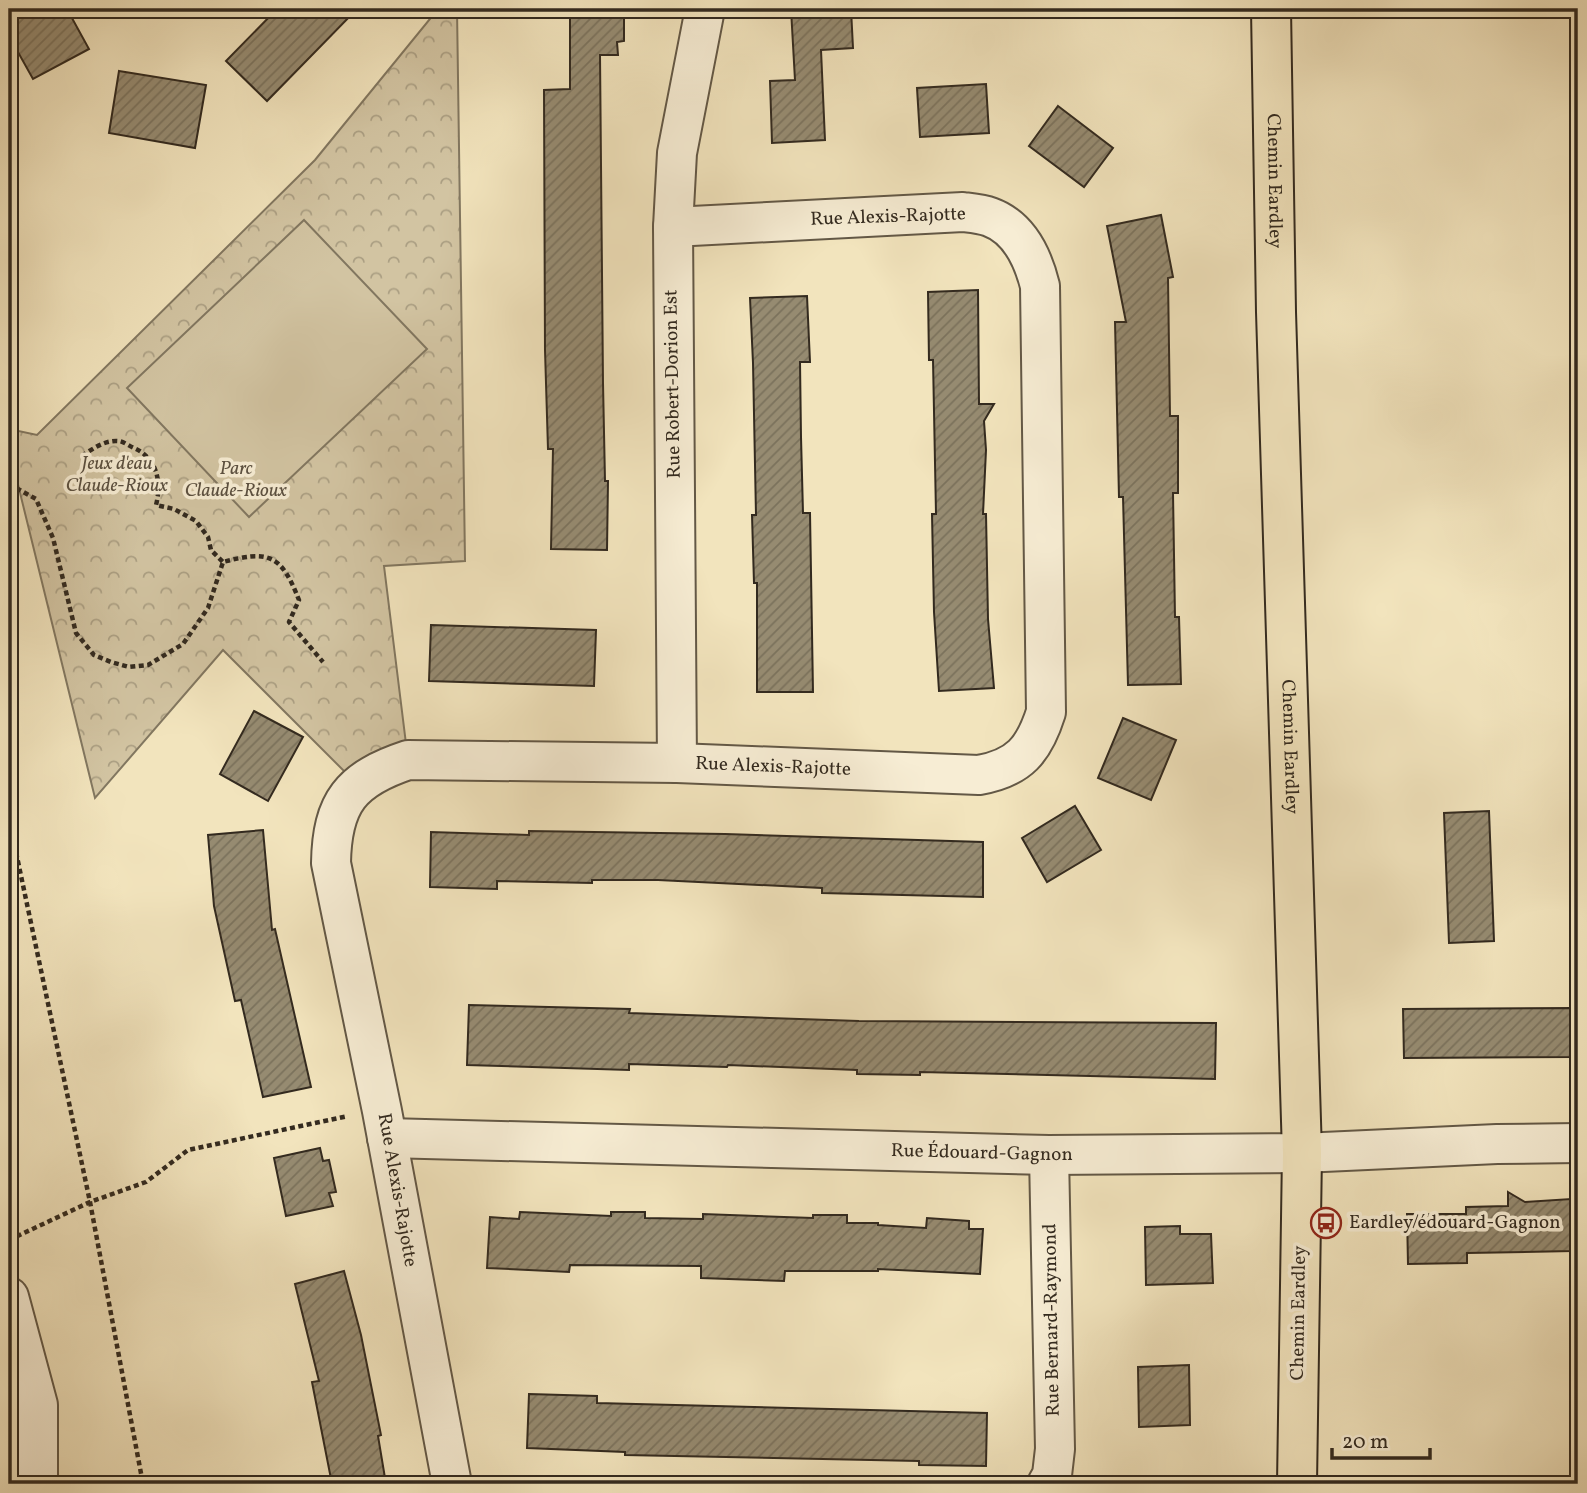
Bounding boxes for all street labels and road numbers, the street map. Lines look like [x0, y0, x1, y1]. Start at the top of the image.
street label: Chemin Eardley [1260, 113, 1288, 249]
street label: Rue Alexis-Rajotte [810, 201, 966, 233]
street label: Rue Robert-Dorion Est [658, 289, 688, 479]
street label: Chemin Eardley [1274, 679, 1305, 815]
street label: Rue Alexis-Rajotte [695, 751, 851, 783]
street label: Rue Alexis-Rajotte [371, 1111, 423, 1269]
street label: Rue Édouard-Gagnon [891, 1138, 1073, 1168]
street label: Rue Bernard-Raymond [1037, 1223, 1067, 1417]
street label: Chemin Eardley [1285, 1245, 1313, 1381]

